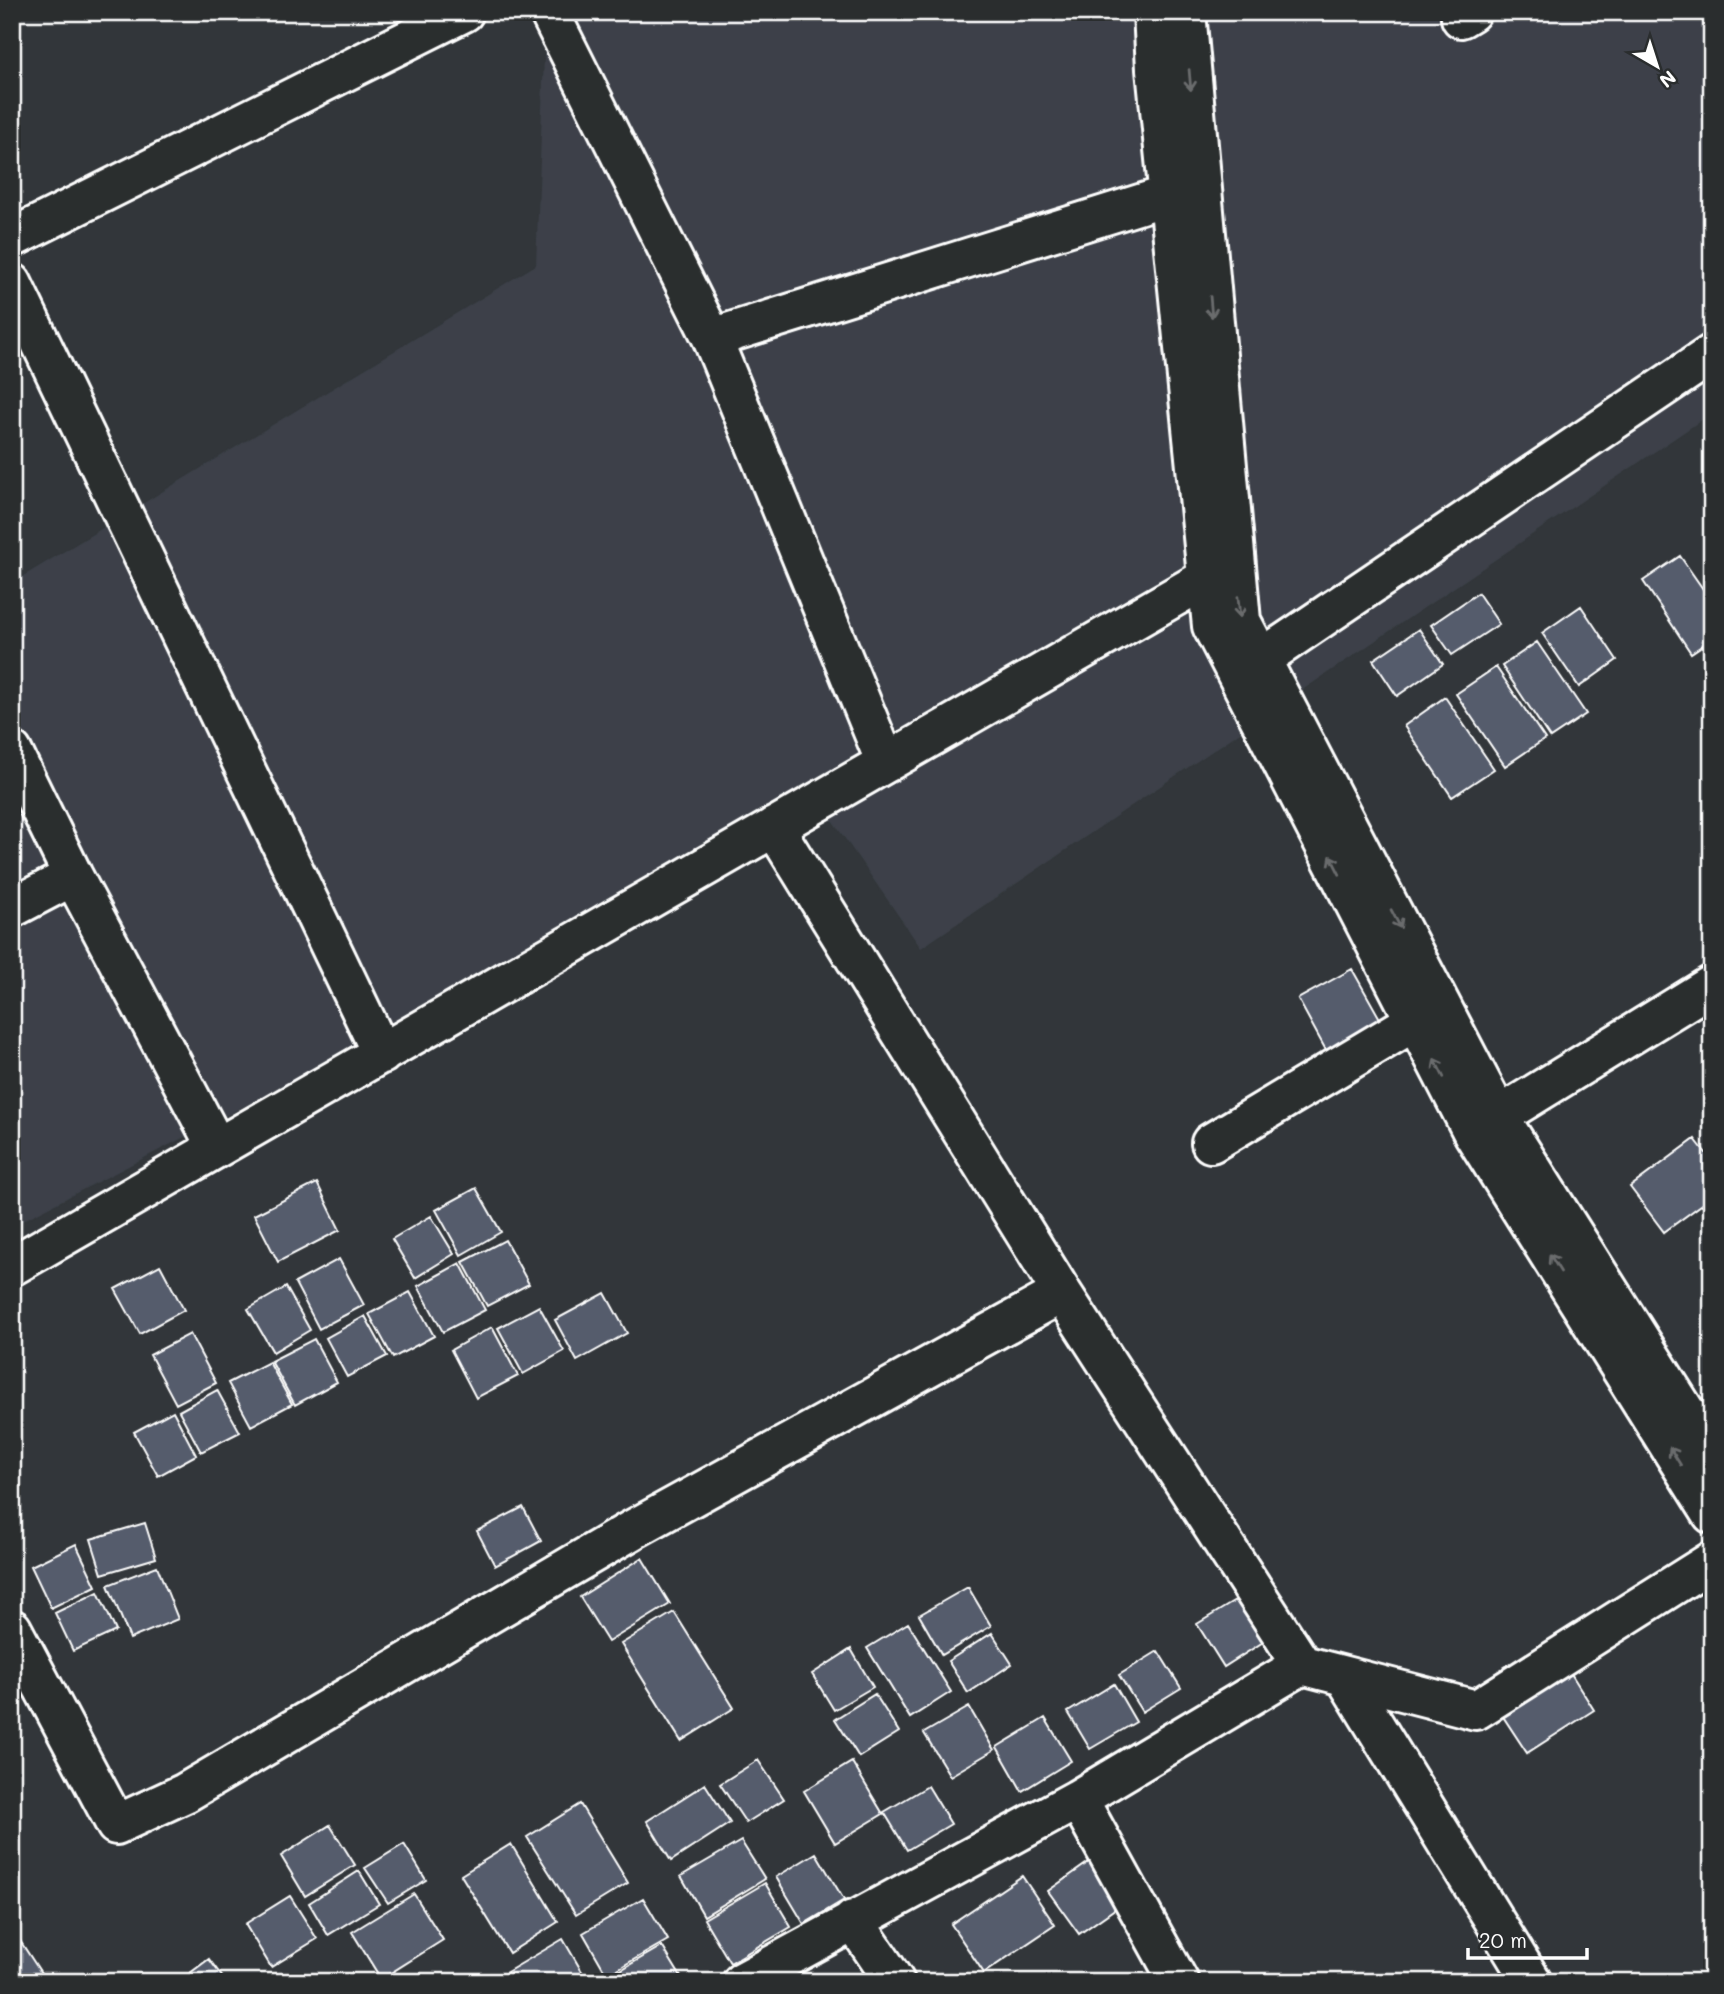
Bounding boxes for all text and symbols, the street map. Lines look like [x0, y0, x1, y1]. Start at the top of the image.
north arrow [1622, 32, 1692, 102]
text: N [1655, 65, 1681, 94]
one-way arrow [1184, 69, 1197, 91]
one-way arrow [1205, 295, 1218, 318]
one-way arrow [1233, 595, 1246, 617]
one-way arrow [1328, 855, 1342, 876]
one-way arrow [1389, 908, 1403, 928]
one-way arrow [1432, 1058, 1446, 1079]
one-way arrow [1547, 1254, 1561, 1274]
one-way arrow [1668, 1447, 1682, 1467]
scale bar [1468, 1917, 1588, 1961]
text: 20 m [1479, 1926, 1527, 1953]

